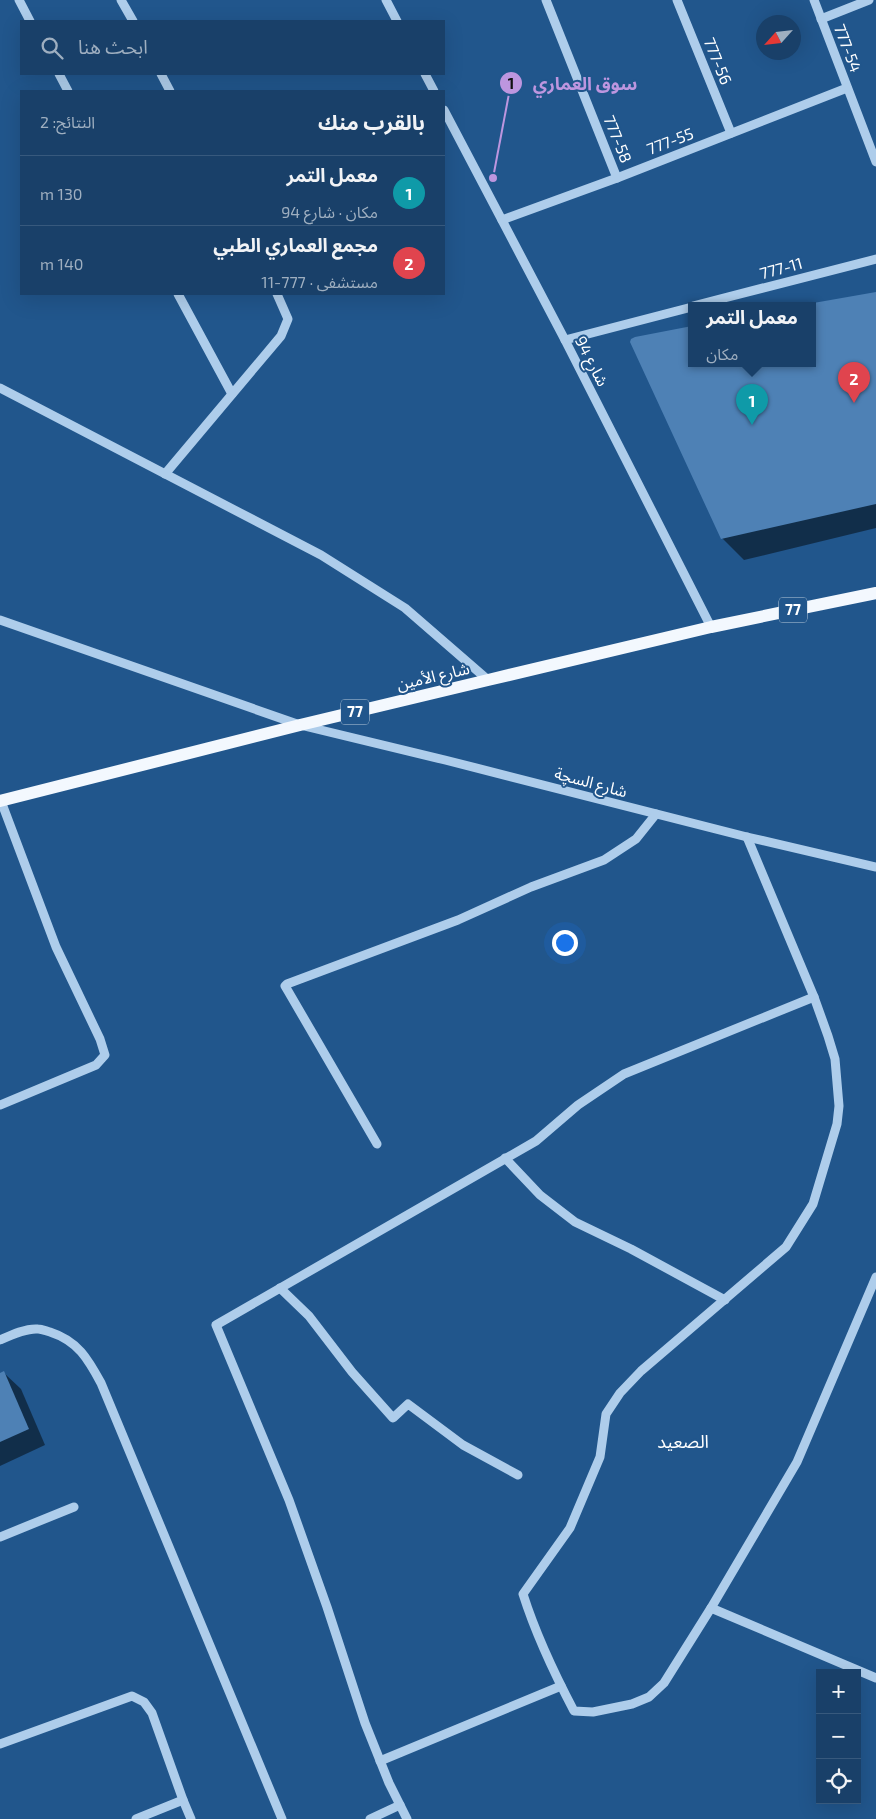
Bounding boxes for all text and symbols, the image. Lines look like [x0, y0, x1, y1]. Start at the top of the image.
north arrow [756, 15, 801, 60]
search box [20, 20, 445, 75]
street label: 777-54 [831, 21, 866, 75]
icon: search [38, 34, 66, 62]
street label: 777-56 [700, 34, 736, 87]
text: ابحث هنا [78, 35, 148, 58]
callout: سوق العماري [498, 67, 648, 100]
text: سوق العماري [533, 72, 637, 98]
text: 1 [508, 74, 514, 92]
text: بالقرب منك [318, 109, 425, 134]
text: النتائج: 2 [40, 112, 95, 131]
street label: 777-58 [600, 112, 637, 165]
street label: 777-55 [644, 123, 696, 158]
text: معمل التمر [286, 163, 378, 186]
text: 130 m [40, 184, 83, 203]
text: 1 [406, 184, 412, 203]
text: مكان · شارع 94 [281, 202, 378, 221]
text: مجمع العماري الطبي [213, 233, 378, 256]
street label: 777-11 [757, 253, 804, 282]
text: 140 m [40, 254, 83, 273]
text: 2 [404, 254, 414, 273]
text: مستشفى · 777-11 [261, 272, 378, 291]
popup [688, 302, 816, 367]
text: معمل التمر [706, 305, 798, 328]
street label: شارع 94 [568, 333, 613, 391]
text: مكان [706, 344, 738, 363]
pin: 2 [838, 362, 870, 403]
pin: 1 [736, 384, 768, 425]
road number: 77 [779, 598, 807, 622]
street label: شارع الأمين [395, 658, 472, 697]
road number: 77 [341, 700, 369, 724]
street label: شارع السچة [552, 763, 629, 804]
your location [552, 930, 578, 956]
district label: الصعيد [657, 1430, 709, 1452]
map controls [816, 1669, 861, 1804]
button: + [816, 1669, 861, 1714]
button: − [816, 1714, 861, 1759]
button: locate [816, 1759, 861, 1804]

